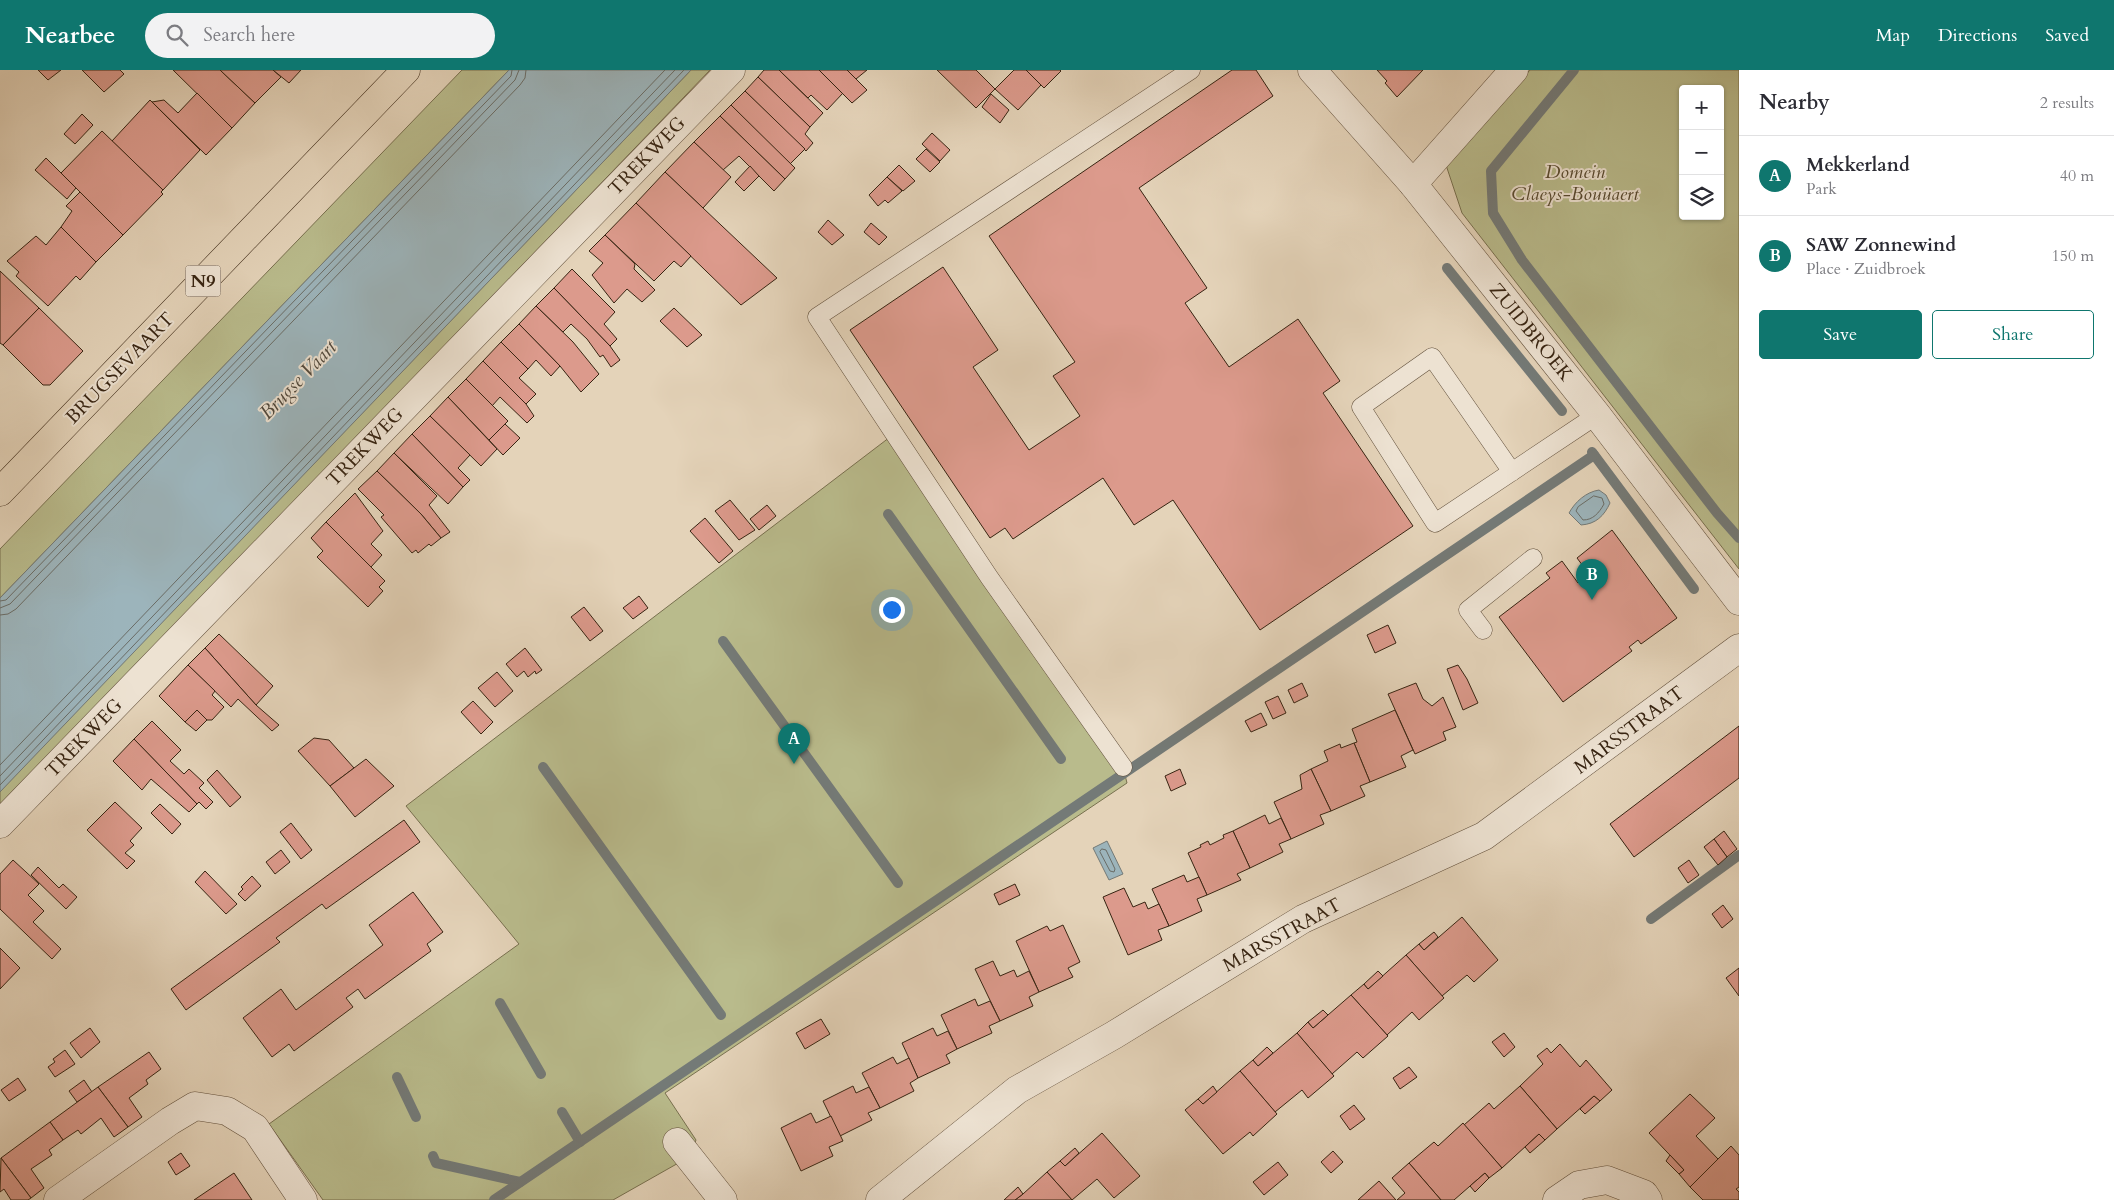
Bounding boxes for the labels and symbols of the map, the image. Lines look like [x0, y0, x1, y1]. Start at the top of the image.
street label: TREKWEG [603, 111, 691, 201]
park label: Domein Claeys-Bouüaert [1511, 159, 1639, 207]
road number: N9 [186, 266, 220, 297]
street label: ZUIDBROEK [1483, 277, 1579, 387]
street label: BRUGSEVAART [60, 306, 180, 430]
water label: Brugse Vaart [253, 334, 344, 425]
street label: TREKWEG [321, 402, 409, 492]
pin: B [1576, 559, 1608, 600]
your location [879, 597, 905, 623]
street label: MARSSTRAAT [1569, 680, 1689, 780]
street label: TREKWEG [40, 693, 128, 783]
pin: A [778, 723, 810, 764]
street label: MARSSTRAAT [1218, 892, 1346, 978]

